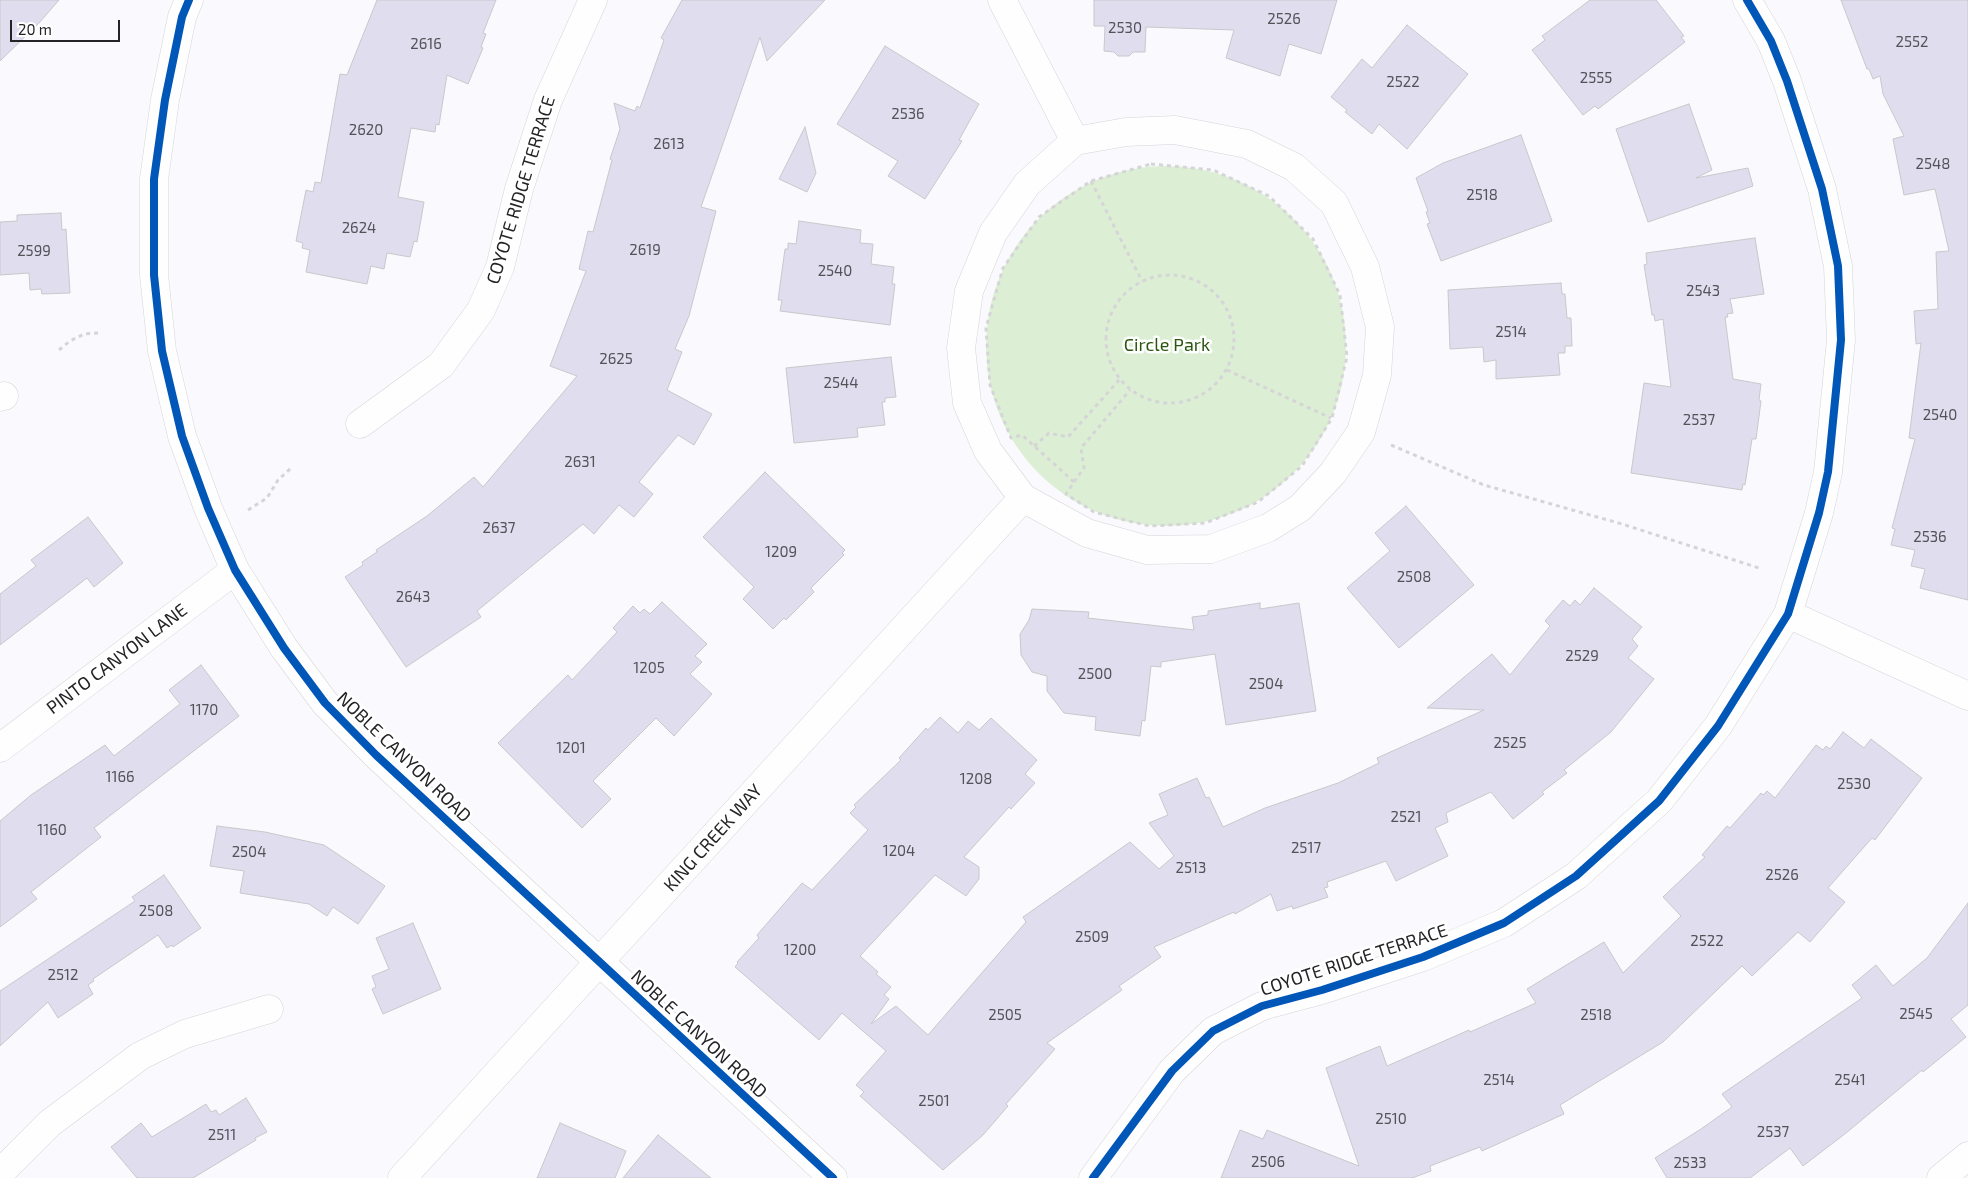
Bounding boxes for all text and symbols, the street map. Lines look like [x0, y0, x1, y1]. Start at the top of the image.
scale bar [12, 10, 122, 42]
house number: 2526 [1267, 10, 1301, 28]
house number: 2530 [1108, 19, 1142, 37]
text: 20 m [18, 20, 52, 38]
house number: 2552 [1896, 33, 1928, 51]
house number: 2616 [410, 35, 442, 53]
house number: 2555 [1580, 69, 1612, 87]
house number: 2522 [1386, 73, 1420, 91]
street label: COYOTE RIDGE TERRACE [482, 93, 560, 287]
house number: 2536 [891, 105, 925, 123]
house number: 2620 [349, 121, 383, 139]
house number: 2613 [653, 135, 685, 153]
house number: 2548 [1916, 155, 1950, 173]
house number: 2518 [1466, 186, 1498, 204]
house number: 2624 [342, 219, 376, 237]
house number: 2619 [629, 241, 661, 259]
house number: 2599 [17, 242, 51, 260]
house number: 2540 [818, 262, 852, 280]
house number: 2543 [1686, 282, 1720, 300]
house number: 2514 [1495, 323, 1527, 341]
park label: Circle Park [1124, 334, 1210, 356]
house number: 2625 [599, 350, 633, 368]
house number: 2544 [824, 374, 858, 392]
house number: 2540 [1923, 406, 1957, 424]
house number: 2537 [1683, 411, 1715, 429]
house number: 2631 [564, 453, 596, 471]
house number: 2637 [482, 519, 516, 537]
house number: 2536 [1913, 528, 1947, 546]
house number: 1209 [765, 543, 797, 561]
house number: 2508 [1397, 568, 1431, 586]
house number: 2643 [396, 588, 430, 606]
street label: PINTO CANYON LANE [42, 599, 192, 719]
house number: 2529 [1565, 647, 1599, 665]
house number: 1205 [633, 659, 665, 677]
house number: 2500 [1078, 665, 1112, 683]
house number: 2504 [1249, 675, 1283, 693]
street label: NOBLE CANYON ROAD [332, 687, 476, 827]
house number: 1170 [190, 701, 218, 719]
house number: 2525 [1494, 734, 1526, 752]
house number: 1201 [556, 739, 586, 757]
house number: 1166 [105, 768, 135, 786]
house number: 1208 [960, 770, 992, 788]
house number: 2530 [1837, 775, 1871, 793]
street label: KING CREEK WAY [659, 780, 767, 896]
house number: 2521 [1391, 808, 1421, 826]
house number: 1160 [37, 821, 67, 839]
house number: 2517 [1291, 839, 1321, 857]
house number: 1204 [883, 842, 915, 860]
house number: 2504 [232, 843, 266, 861]
house number: 2513 [1176, 859, 1206, 877]
house number: 2526 [1765, 866, 1799, 884]
house number: 2508 [139, 902, 173, 920]
street label: COYOTE RIDGE TERRACE [1258, 920, 1450, 1000]
house number: 2509 [1075, 928, 1109, 946]
house number: 2522 [1690, 932, 1724, 950]
house number: 1200 [784, 941, 816, 959]
street label: NOBLE CANYON ROAD [626, 965, 772, 1103]
house number: 2512 [48, 966, 78, 984]
house number: 2545 [1899, 1005, 1933, 1023]
house number: 2505 [988, 1006, 1022, 1024]
house number: 2518 [1580, 1006, 1612, 1024]
house number: 2514 [1483, 1071, 1515, 1089]
house number: 2541 [1834, 1071, 1866, 1089]
house number: 2501 [918, 1092, 950, 1110]
house number: 2510 [1375, 1110, 1407, 1128]
house number: 2537 [1757, 1123, 1789, 1141]
house number: 2511 [208, 1126, 236, 1144]
house number: 2506 [1251, 1153, 1285, 1171]
house number: 2533 [1673, 1154, 1707, 1172]

